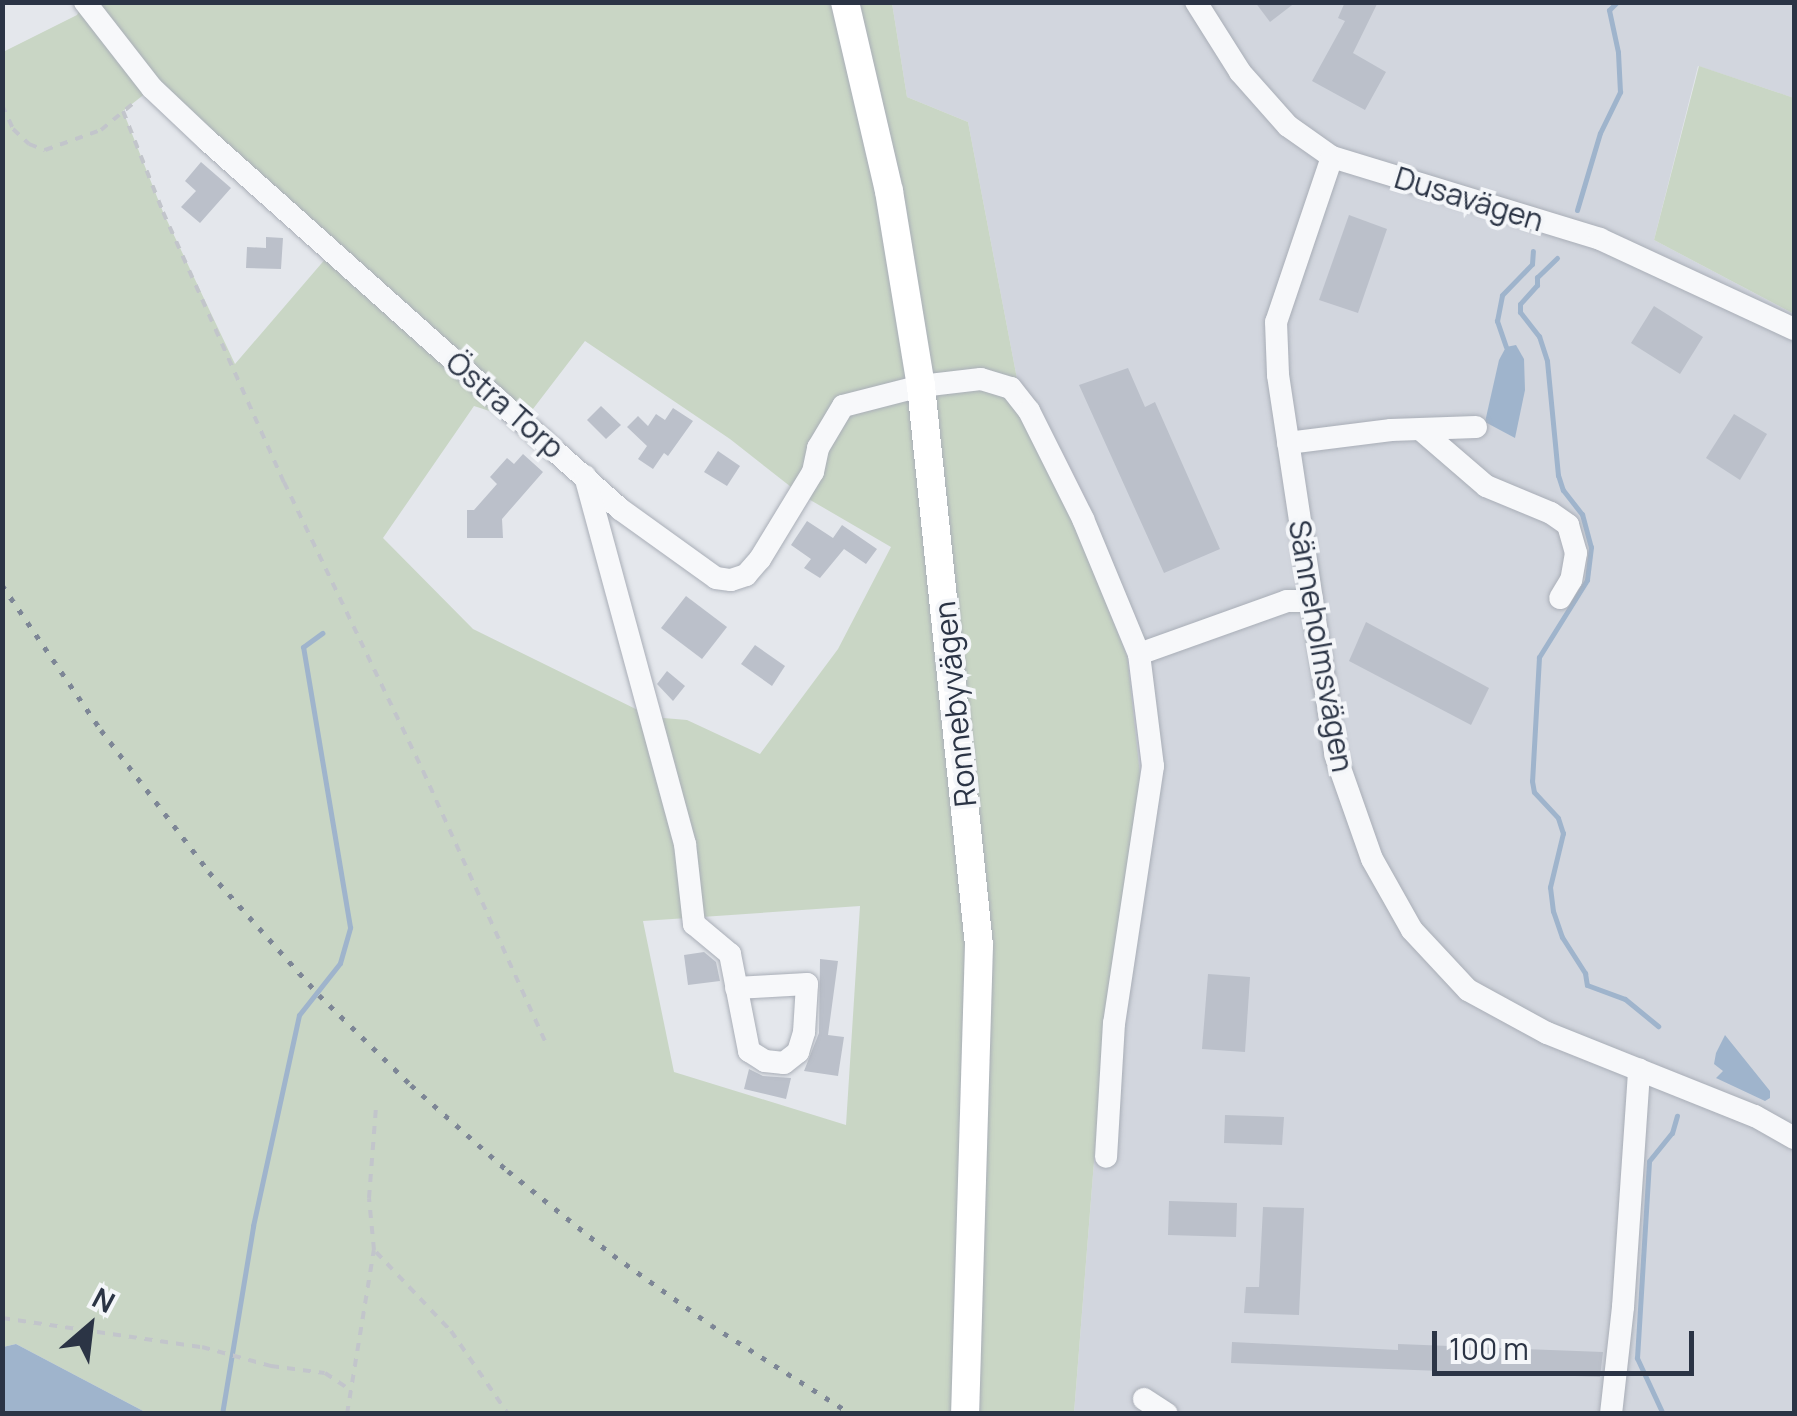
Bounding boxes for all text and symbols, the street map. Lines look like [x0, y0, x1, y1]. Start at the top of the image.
street label: Dusavägen [1390, 159, 1548, 239]
street label: Östra Torp [439, 344, 571, 466]
street label: Sänneholmsvägen [1281, 517, 1361, 775]
street label: Ronnebyvägen [926, 600, 984, 808]
north arrow [40, 1276, 140, 1376]
text: N [86, 1278, 122, 1321]
scale bar [1437, 1311, 1700, 1373]
text: 100 m [1449, 1328, 1529, 1369]

